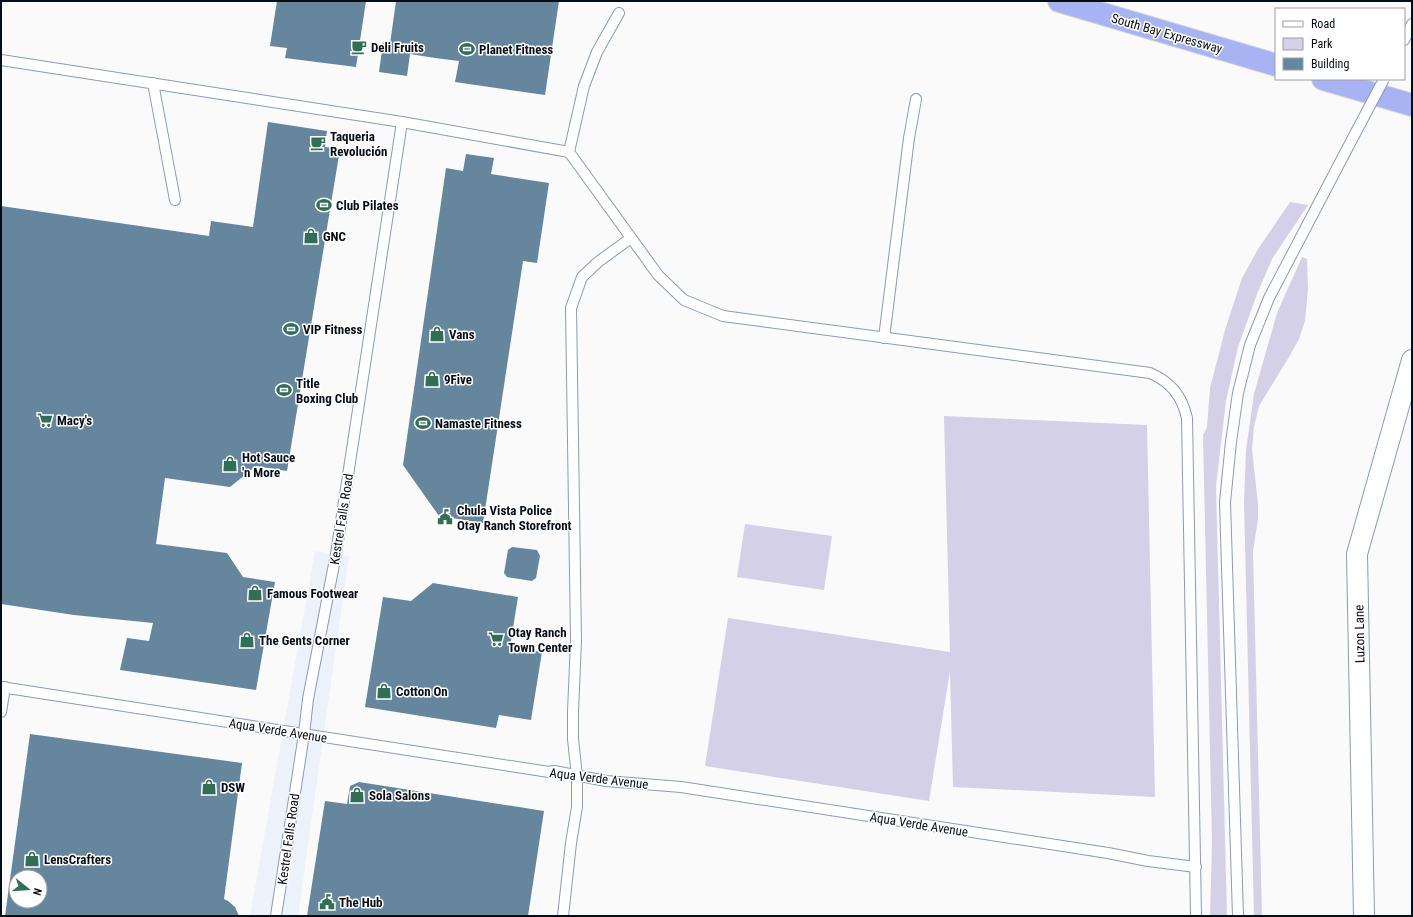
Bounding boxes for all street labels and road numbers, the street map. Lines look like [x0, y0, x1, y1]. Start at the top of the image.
street label: South Bay Expressway [1110, 10, 1225, 57]
street label: Kestrel Falls Road [327, 472, 356, 566]
street label: Luzon Lane [1351, 605, 1368, 663]
street label: Aqua Verde Avenue [228, 715, 328, 746]
street label: Aqua Verde Avenue [549, 765, 649, 792]
street label: Kestrel Falls Road [275, 792, 302, 886]
street label: Aqua Verde Avenue [869, 809, 969, 840]

